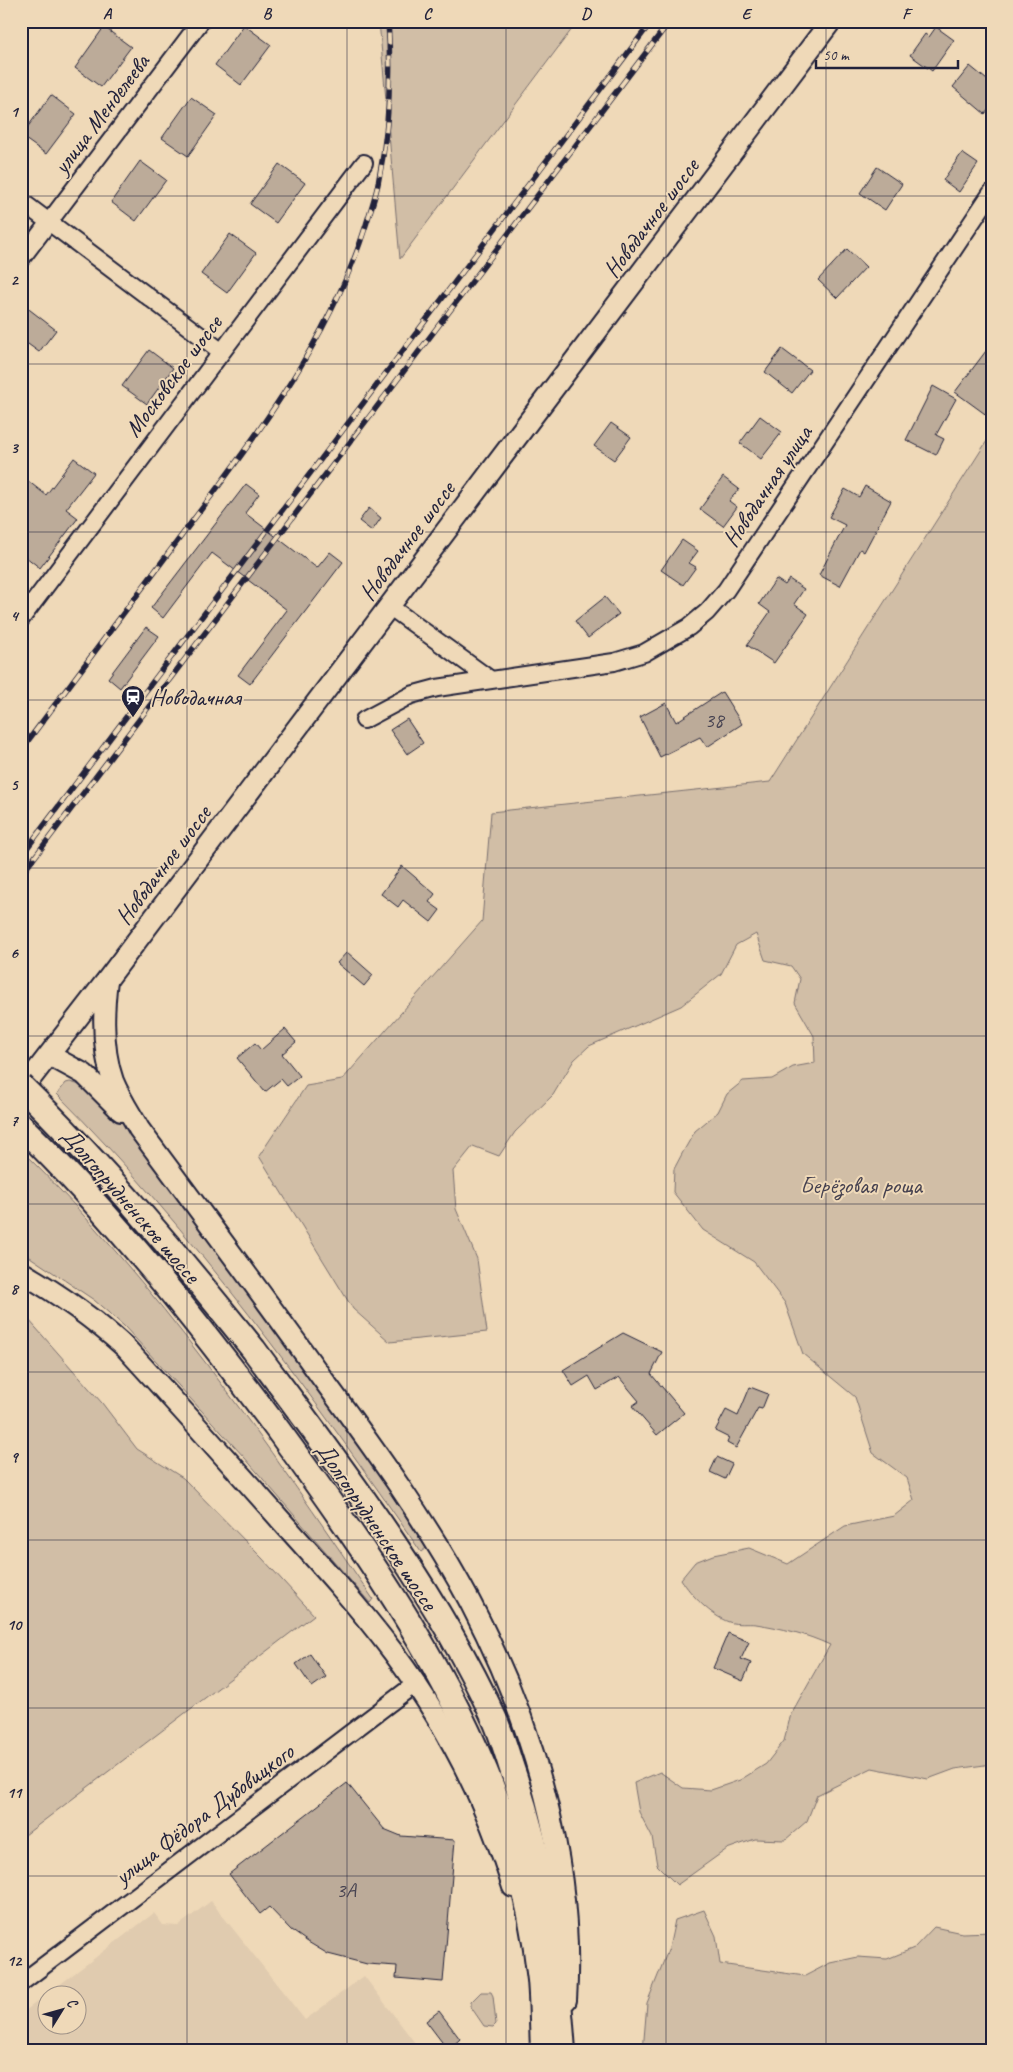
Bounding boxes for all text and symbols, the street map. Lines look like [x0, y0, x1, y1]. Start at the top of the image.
text: A [103, 4, 113, 24]
text: B [263, 4, 273, 24]
text: C [423, 4, 433, 24]
text: D [581, 4, 592, 24]
text: E [742, 4, 753, 24]
text: F [902, 4, 913, 24]
scale bar [816, 38, 958, 70]
text: 50 m [823, 46, 850, 65]
street label: улица Менделеева [45, 47, 157, 182]
text: 1 [10, 102, 19, 122]
street label: Новодачное шоссе [596, 151, 707, 284]
text: 2 [10, 270, 19, 290]
street label: Московское шоссе [118, 308, 230, 443]
street label: Новодачная улица [715, 418, 819, 552]
text: 3 [10, 438, 19, 458]
street label: Новодачное шоссе [352, 474, 463, 607]
text: 4 [10, 606, 19, 626]
place label: Новодачная [150, 682, 242, 712]
station icon: Новодачная [120, 684, 146, 718]
house number: 38 [705, 707, 726, 733]
text: 5 [11, 775, 20, 795]
street label: Новодачное шоссе [108, 798, 219, 931]
text: 6 [10, 943, 19, 963]
text: 7 [10, 1111, 19, 1131]
street label: Долгопрудненское шоссе [55, 1121, 208, 1291]
park label: Берёзовая роща [800, 1170, 923, 1201]
text: 8 [10, 1279, 19, 1299]
street label: Долгопрудненское шоссе [310, 1436, 446, 1618]
text: 9 [10, 1447, 19, 1467]
text: 10 [7, 1615, 23, 1635]
street label: улица Фёдора Дубовицкого [107, 1736, 301, 1892]
text: 11 [7, 1783, 23, 1803]
house number: 3А [336, 1877, 357, 1903]
text: 12 [7, 1951, 23, 1971]
north arrow [38, 1984, 88, 2034]
text: С [63, 1995, 82, 2012]

